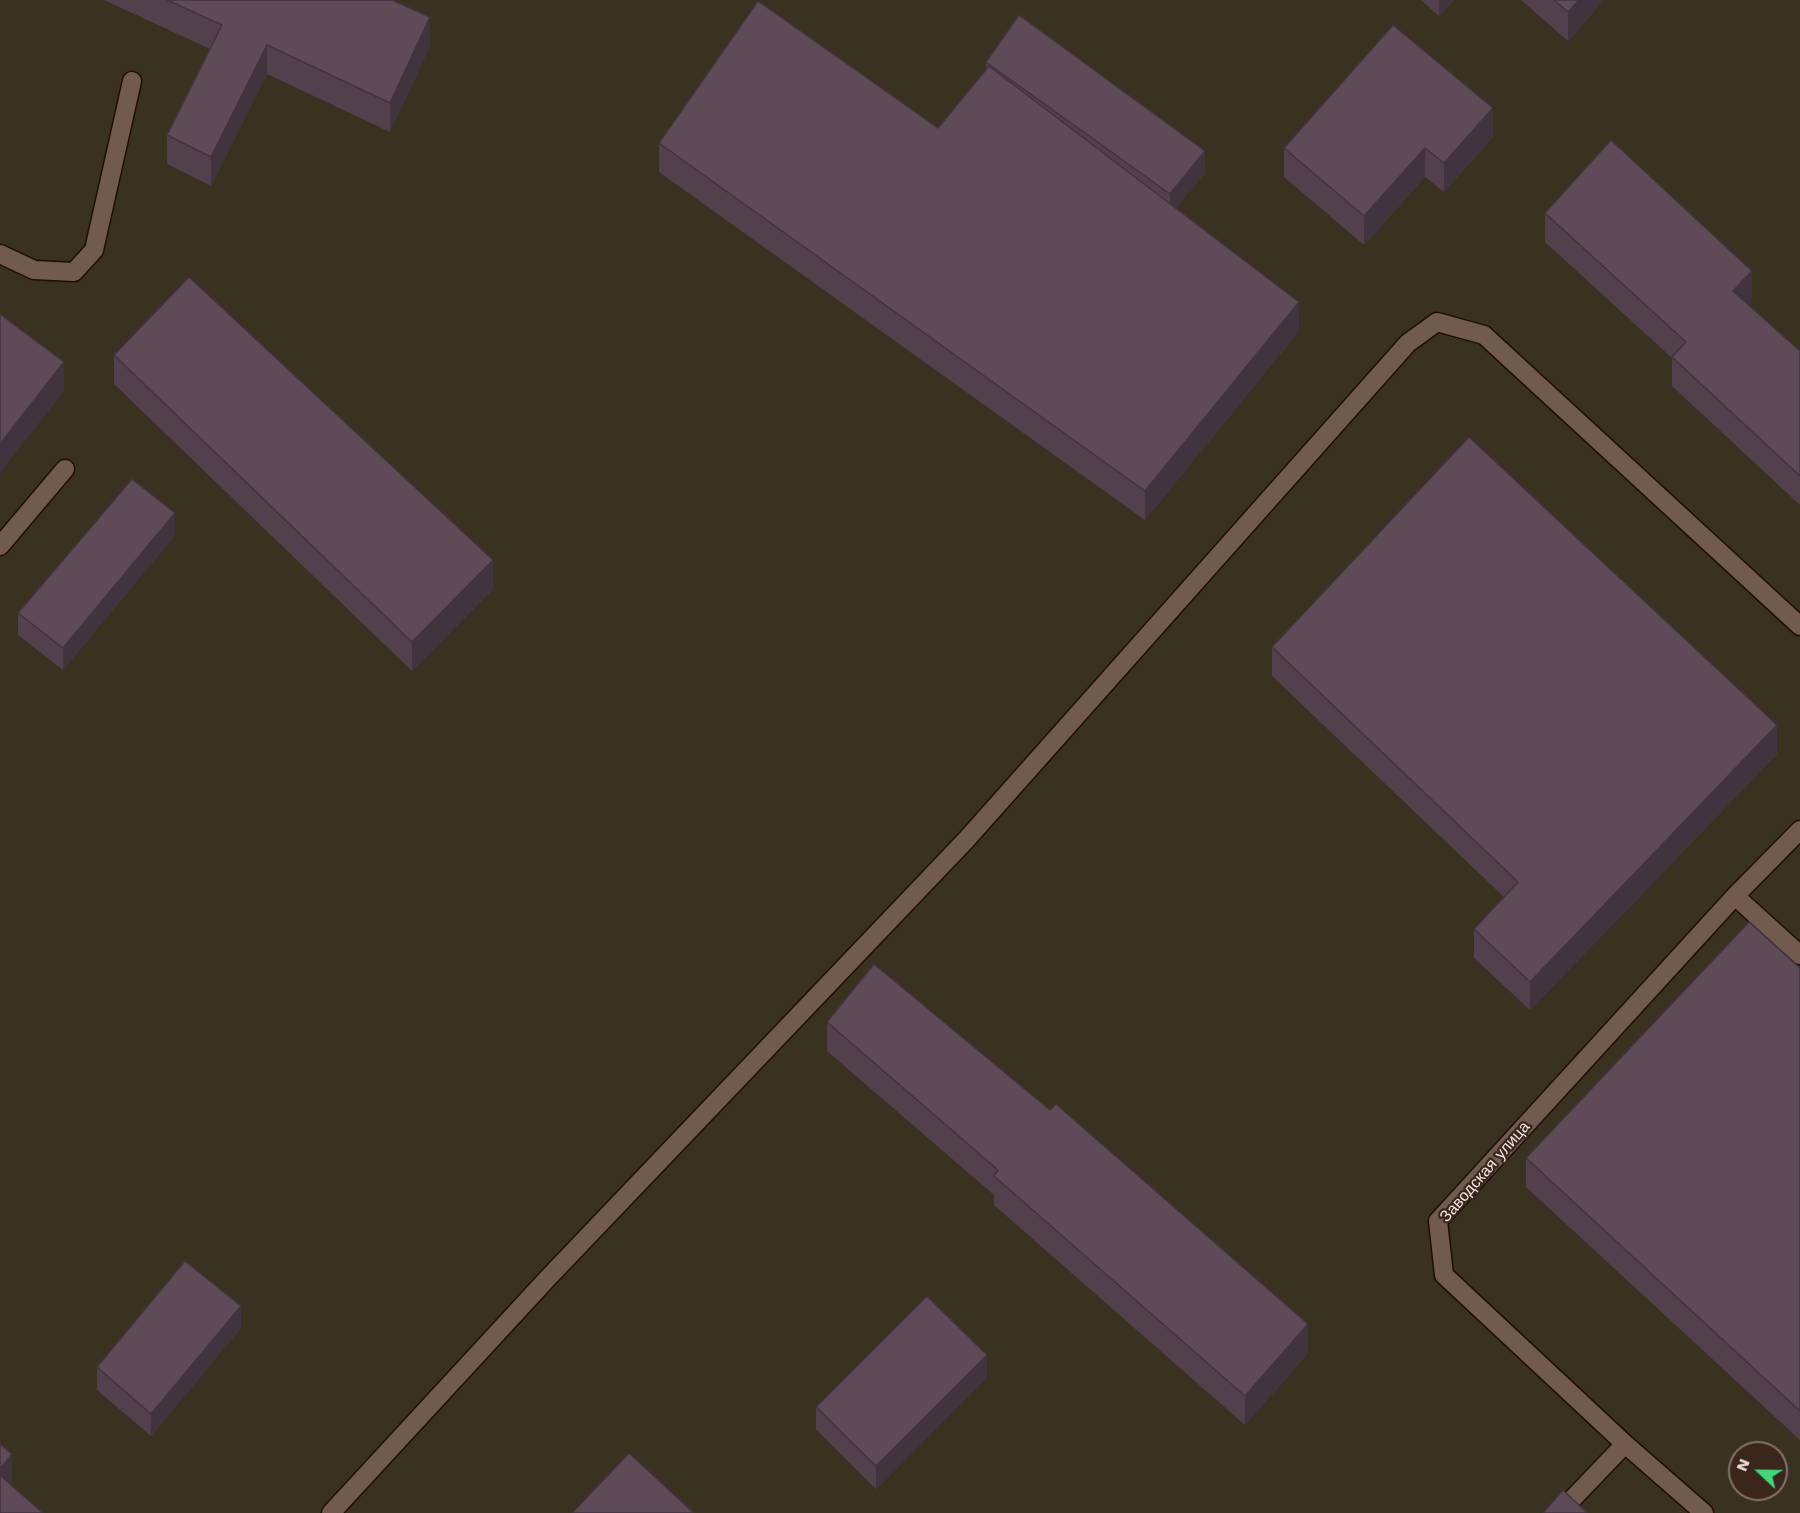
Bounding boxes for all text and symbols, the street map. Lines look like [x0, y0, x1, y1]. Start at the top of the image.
street label: Заводская улица [1436, 1118, 1534, 1226]
north arrow [1728, 1441, 1788, 1501]
text: N [1732, 1456, 1754, 1474]

